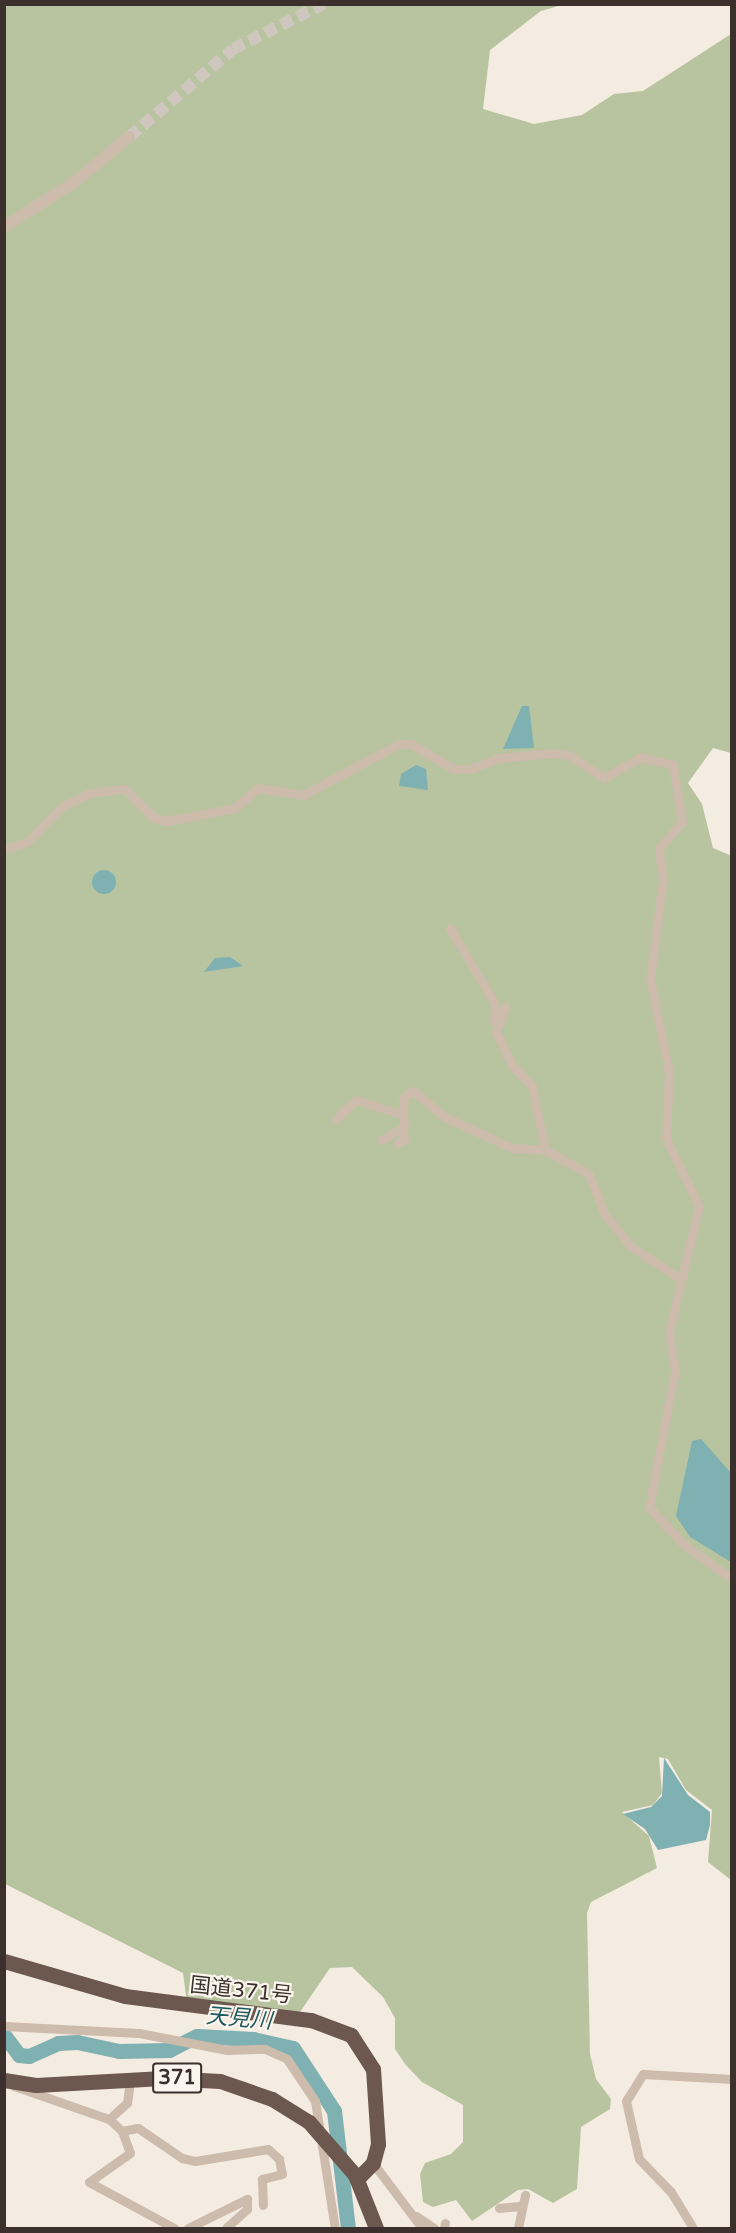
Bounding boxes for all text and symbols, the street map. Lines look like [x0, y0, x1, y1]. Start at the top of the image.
street label: 国道371号 [189, 1973, 293, 2009]
water label: 天見川 [205, 2003, 273, 2035]
road number: 371 [152, 2061, 202, 2095]

